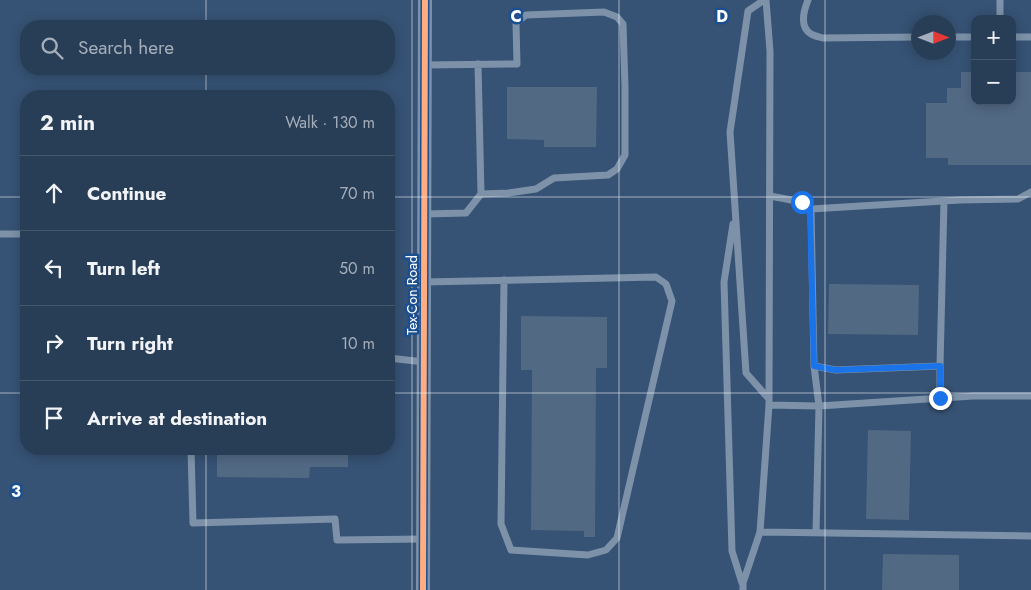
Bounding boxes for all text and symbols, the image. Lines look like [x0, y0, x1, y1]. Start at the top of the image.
text: C [510, 5, 522, 28]
text: D [716, 5, 728, 28]
north arrow [911, 15, 956, 60]
map controls [971, 15, 1016, 105]
button: + [971, 15, 1016, 60]
search box [20, 20, 395, 75]
icon: search [38, 34, 66, 62]
text: Search here [78, 34, 174, 61]
button: − [971, 60, 1016, 105]
text: 2 min [40, 108, 95, 138]
text: Walk · 130 m [285, 111, 375, 134]
icon: ahead [40, 179, 68, 207]
text: Continue [87, 180, 166, 207]
text: 70 m [340, 182, 375, 205]
route start [791, 191, 814, 214]
icon: left [40, 254, 68, 282]
text: Turn left [87, 255, 160, 282]
street label: Tex-Con Road [402, 255, 422, 335]
text: 50 m [339, 257, 375, 280]
icon: right [40, 329, 68, 357]
text: Turn right [87, 330, 173, 357]
text: 10 m [341, 332, 375, 355]
route end [929, 387, 952, 410]
icon: arrive [40, 404, 68, 432]
text: Arrive at destination [87, 405, 267, 432]
text: 3 [11, 480, 21, 503]

